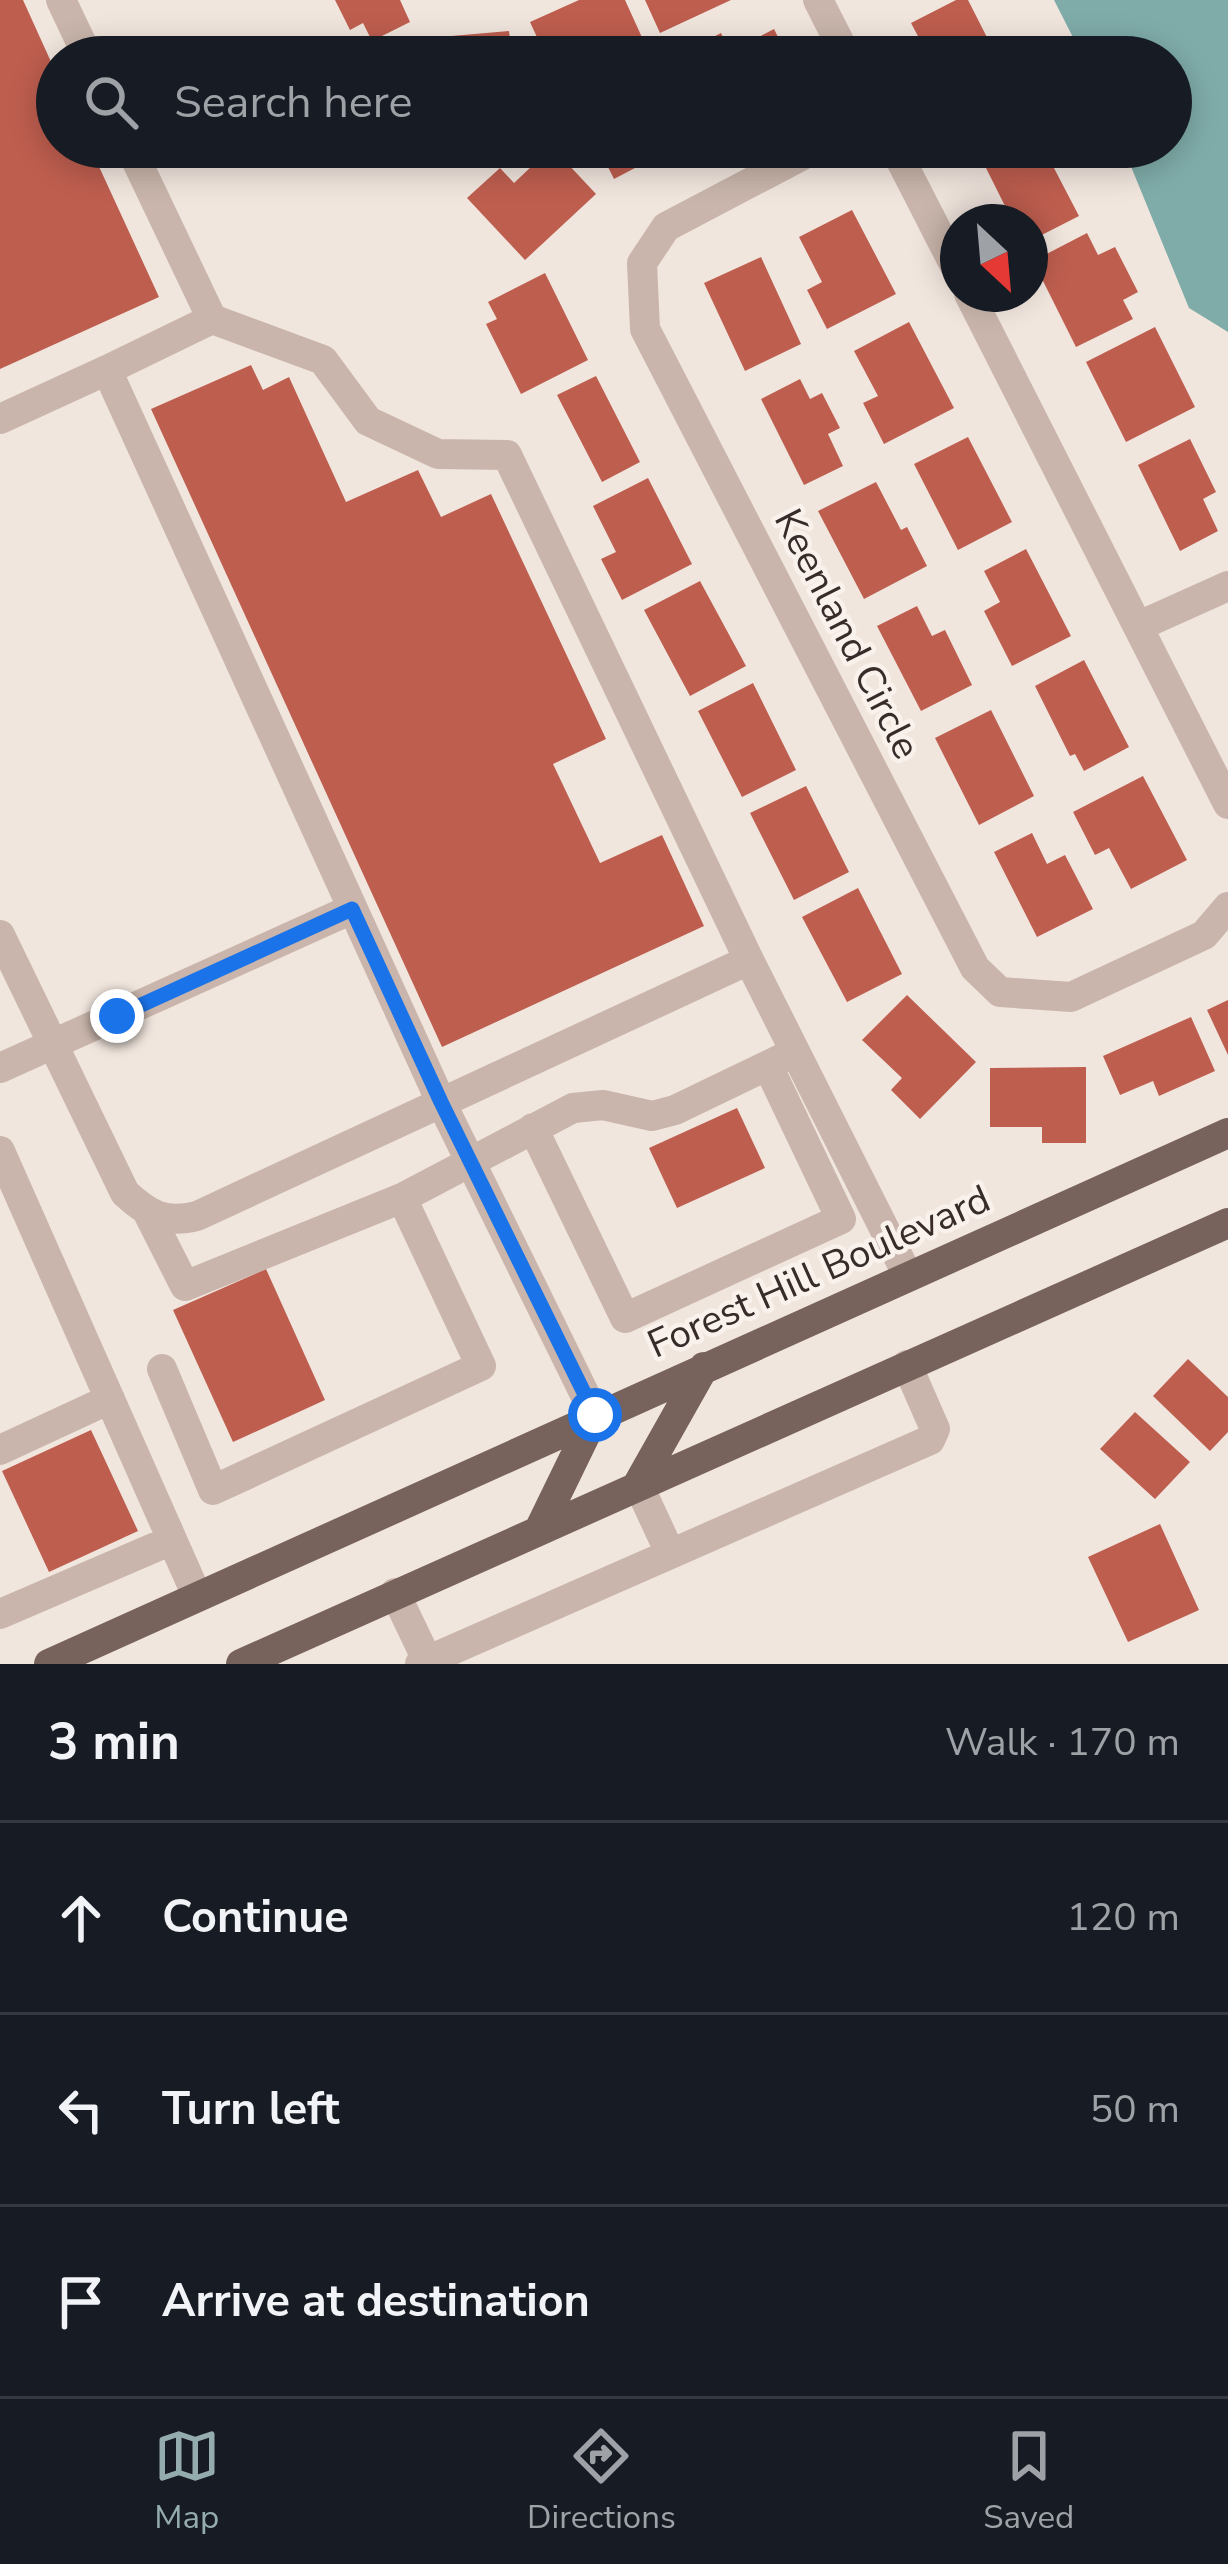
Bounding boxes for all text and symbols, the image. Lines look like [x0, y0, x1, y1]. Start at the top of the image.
search box [36, 36, 1192, 168]
icon: search [78, 69, 144, 135]
text: Search here [174, 72, 413, 133]
north arrow [940, 204, 1048, 312]
street label: Keenland Circle [761, 500, 933, 768]
route end [90, 989, 144, 1043]
street label: Forest Hill Boulevard [639, 1173, 999, 1371]
route start [568, 1388, 622, 1442]
text: 3 min [48, 1707, 180, 1777]
text: Walk · 170 m [945, 1716, 1180, 1769]
icon: ahead [48, 1885, 114, 1951]
text: Continue [162, 1887, 349, 1948]
text: 120 m [1066, 1891, 1180, 1944]
icon: left [48, 2077, 114, 2143]
text: Turn left [162, 2079, 340, 2140]
text: 50 m [1090, 2083, 1180, 2136]
icon: arrive [48, 2269, 114, 2335]
text: Arrive at destination [162, 2271, 590, 2332]
tab: Map [154, 2423, 220, 2540]
tab: Directions [527, 2423, 676, 2540]
tab: Saved [983, 2423, 1074, 2540]

